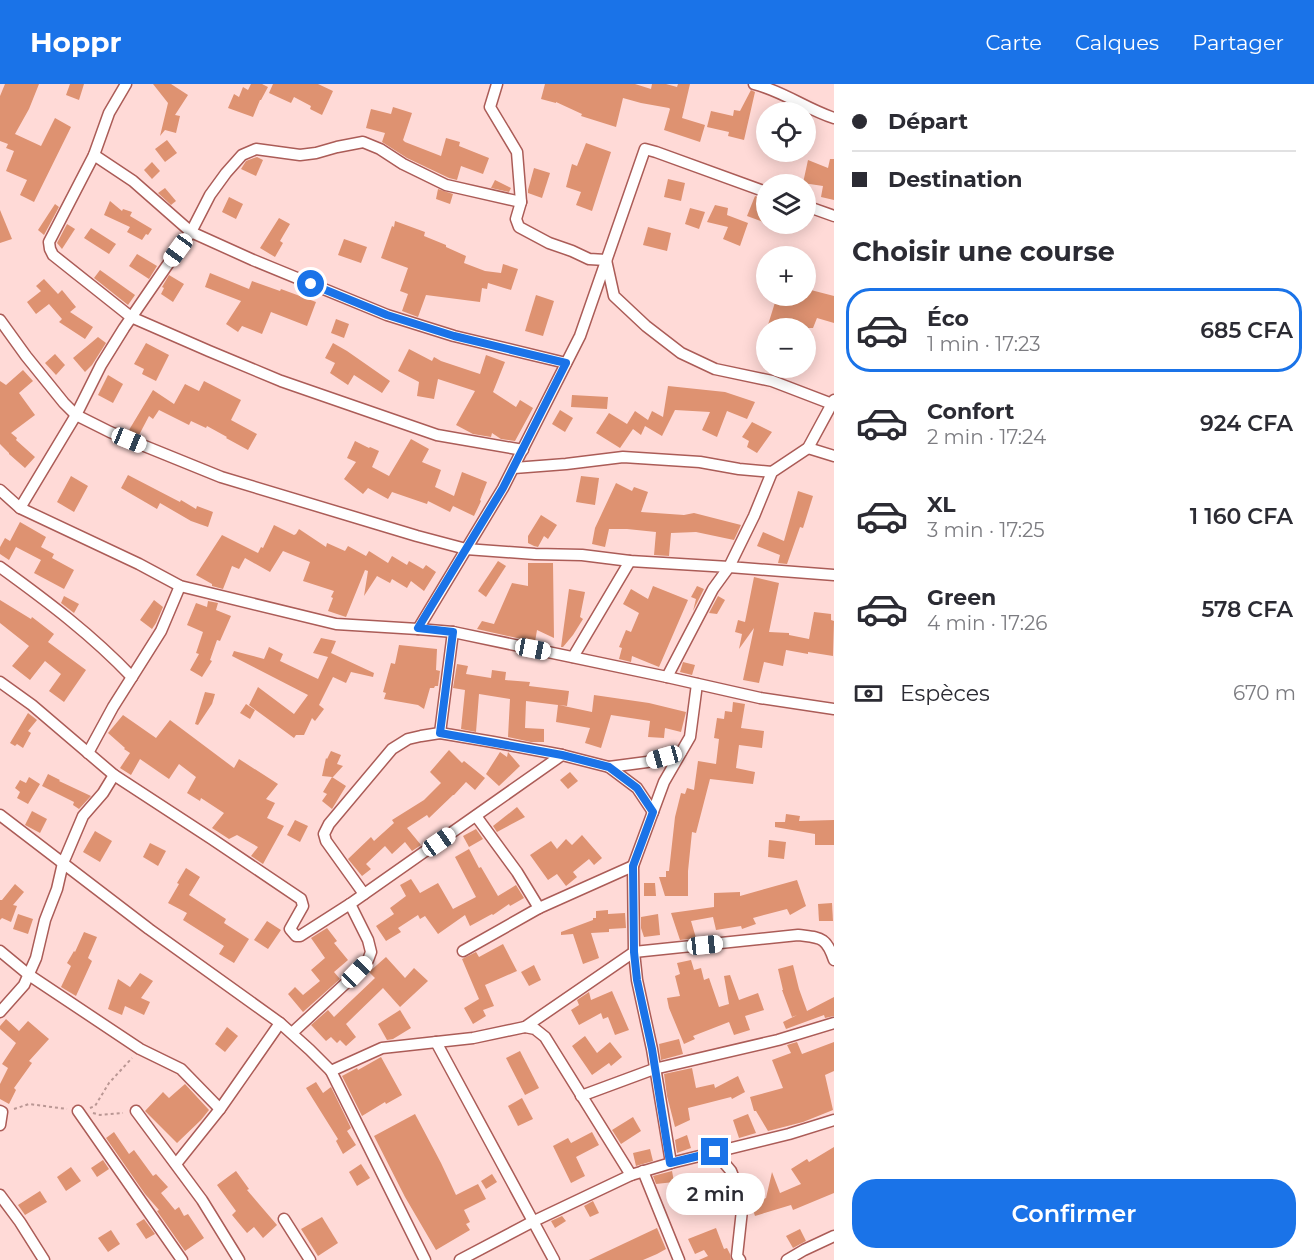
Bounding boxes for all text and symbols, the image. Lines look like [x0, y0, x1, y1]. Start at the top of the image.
text: Hoppr [30, 25, 122, 59]
text: Carte [985, 30, 1042, 55]
text: Calques [1075, 30, 1159, 55]
text: Partager [1192, 30, 1284, 55]
map controls [756, 102, 816, 378]
button: locate [756, 102, 816, 162]
text: Départ [888, 108, 968, 135]
text: Destination [888, 166, 1023, 193]
button: layers [756, 174, 816, 234]
car [160, 230, 196, 270]
text: Choisir une course [852, 235, 1115, 268]
button: + [756, 246, 816, 306]
route start [297, 270, 324, 297]
icon: car [855, 303, 909, 357]
text: Éco [927, 305, 969, 332]
text: 685 CFA [1200, 317, 1293, 344]
button: − [756, 318, 816, 378]
text: 1 min · 17:23 [927, 332, 1041, 356]
icon: car [855, 396, 909, 450]
text: Confort [927, 398, 1014, 425]
text: 924 CFA [1200, 410, 1293, 437]
car [109, 425, 149, 455]
text: 2 min · 17:24 [927, 425, 1046, 449]
icon: car [855, 489, 909, 543]
text: XL [927, 491, 956, 518]
text: 1 160 CFA [1190, 503, 1293, 530]
text: 3 min · 17:25 [927, 518, 1045, 542]
icon: car [855, 582, 909, 636]
text: Green [927, 584, 996, 611]
text: 578 CFA [1201, 596, 1293, 623]
text: 4 min · 17:26 [927, 611, 1047, 635]
car [514, 637, 552, 661]
icon: cash [852, 677, 885, 710]
text: Espèces [900, 680, 990, 707]
text: 670 m [1233, 681, 1296, 705]
car [644, 743, 684, 771]
car [419, 824, 459, 860]
car [686, 934, 724, 956]
car [338, 953, 376, 991]
route end [701, 1138, 728, 1165]
callout: 2 min [666, 1173, 764, 1215]
button: Confirmer [852, 1179, 1296, 1248]
text: 2 min [687, 1182, 744, 1206]

